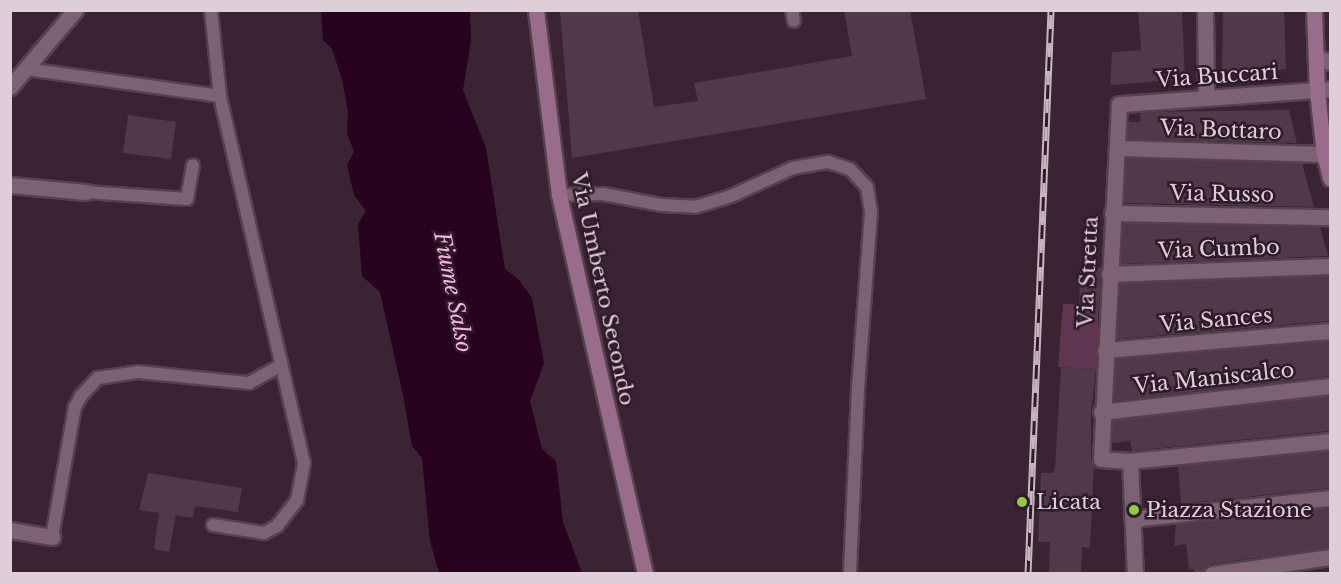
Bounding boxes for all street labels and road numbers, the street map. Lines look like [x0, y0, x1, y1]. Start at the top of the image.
street label: Via Buccari [1155, 59, 1279, 93]
street label: Via Bottaro [1160, 115, 1282, 145]
street label: Via Umberto Secondo [566, 170, 640, 408]
street label: Via Russo [1170, 180, 1274, 208]
street label: Via Stretta [1072, 216, 1104, 328]
street label: Via Cumbo [1158, 234, 1280, 264]
street label: Via Sances [1158, 302, 1274, 338]
street label: Via Maniscalco [1132, 357, 1296, 399]

